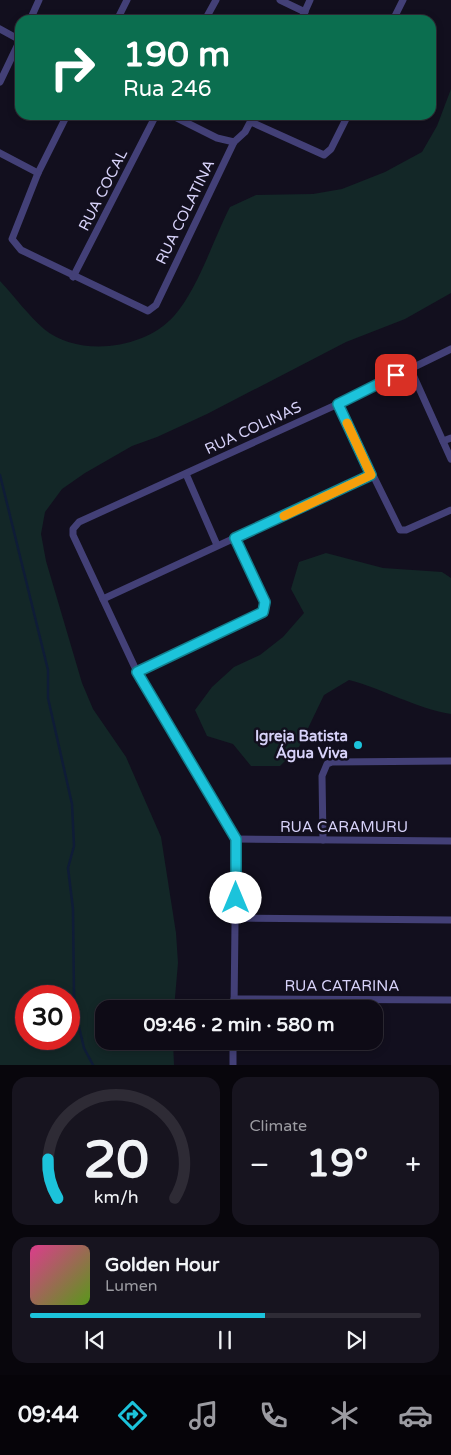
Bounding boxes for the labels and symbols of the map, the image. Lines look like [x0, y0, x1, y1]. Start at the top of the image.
street label: RUA COCAL [75, 146, 131, 234]
street label: RUA COLATINA [152, 157, 218, 267]
pin [375, 354, 417, 396]
street label: RUA COLINAS [202, 398, 304, 458]
place label: Igreja Batista Água Viva [255, 727, 348, 763]
marker: Igreja Batista Água Viva [352, 739, 364, 751]
street label: RUA CARAMURU [280, 818, 408, 836]
position arrow [209, 871, 261, 923]
street label: RUA CATARINA [284, 977, 400, 995]
speed limit sign: 30 [15, 985, 80, 1050]

